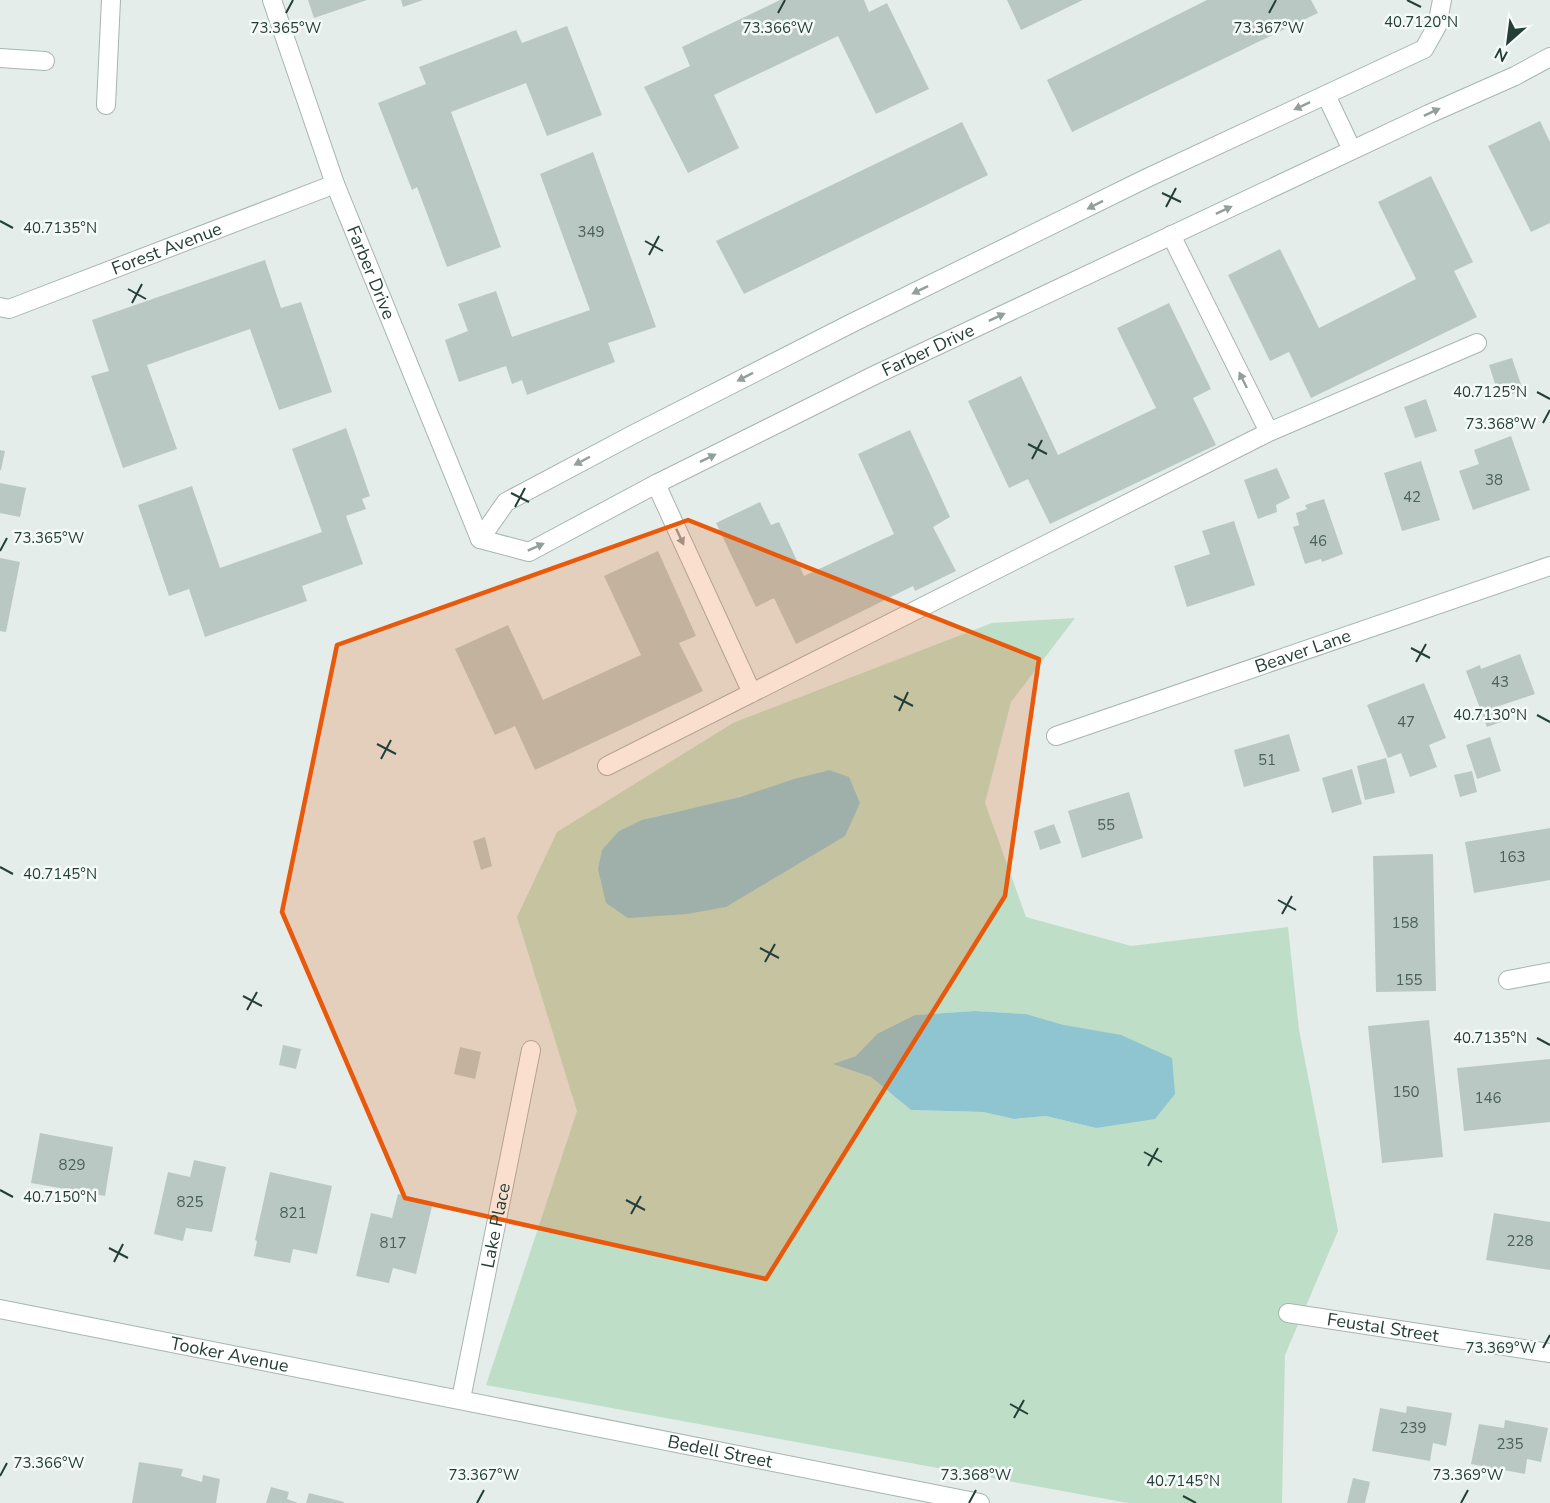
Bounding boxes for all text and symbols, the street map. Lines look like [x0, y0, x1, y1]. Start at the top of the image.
text: 40.7120°N [1384, 12, 1458, 32]
north arrow [1478, 12, 1538, 72]
text: 73.365°W [251, 18, 322, 38]
text: 73.366°W [743, 18, 814, 38]
text: 73.367°W [1234, 18, 1305, 38]
text: N [1491, 42, 1512, 67]
one-way arrow [1292, 101, 1310, 111]
one-way arrow [1424, 108, 1441, 117]
one-way arrow [1086, 200, 1103, 210]
one-way arrow [1216, 206, 1233, 215]
street label: Forest Avenue [108, 217, 225, 281]
text: 40.7135°N [23, 218, 97, 238]
street label: Farber Drive [341, 222, 401, 323]
house number: 349 [577, 222, 605, 242]
one-way arrow [911, 286, 928, 295]
one-way arrow [988, 313, 1005, 322]
street label: Farber Drive [878, 318, 978, 382]
one-way arrow [1238, 371, 1248, 388]
one-way arrow [737, 373, 754, 382]
text: 40.7125°N [1453, 382, 1527, 402]
text: 73.368°W [1466, 414, 1537, 434]
one-way arrow [700, 453, 717, 462]
one-way arrow [573, 456, 590, 466]
house number: 38 [1485, 470, 1503, 490]
house number: 42 [1403, 487, 1421, 507]
text: 73.365°W [14, 528, 85, 548]
one-way arrow [676, 528, 685, 545]
house number: 46 [1309, 531, 1327, 551]
one-way arrow [528, 542, 546, 552]
street label: Beaver Lane [1252, 623, 1354, 679]
house number: 43 [1491, 672, 1509, 692]
text: 40.7130°N [1453, 705, 1527, 725]
house number: 47 [1397, 712, 1415, 732]
house number: 51 [1258, 750, 1276, 770]
house number: 55 [1097, 815, 1115, 835]
house number: 163 [1498, 847, 1526, 867]
text: 40.7145°N [23, 864, 97, 884]
house number: 158 [1391, 913, 1419, 933]
house number: 155 [1395, 970, 1423, 990]
text: 40.7135°N [1453, 1028, 1527, 1048]
house number: 150 [1392, 1082, 1420, 1102]
house number: 146 [1474, 1088, 1502, 1108]
house number: 829 [58, 1155, 86, 1175]
street label: Lake Place [476, 1181, 516, 1270]
text: 40.7150°N [23, 1187, 97, 1207]
house number: 825 [176, 1192, 204, 1212]
house number: 821 [279, 1203, 307, 1223]
house number: 228 [1506, 1231, 1534, 1251]
house number: 817 [379, 1233, 407, 1253]
street label: Feustal Street [1325, 1307, 1441, 1348]
street label: Tooker Avenue [168, 1331, 291, 1378]
text: 73.369°W [1466, 1338, 1537, 1358]
house number: 239 [1399, 1418, 1427, 1438]
street label: Bedell Street [666, 1429, 775, 1474]
house number: 235 [1496, 1434, 1524, 1454]
text: 73.366°W [14, 1453, 85, 1473]
text: 73.367°W [449, 1465, 520, 1485]
text: 73.368°W [941, 1465, 1012, 1485]
text: 73.369°W [1433, 1465, 1504, 1485]
text: 40.7145°N [1146, 1471, 1220, 1491]

